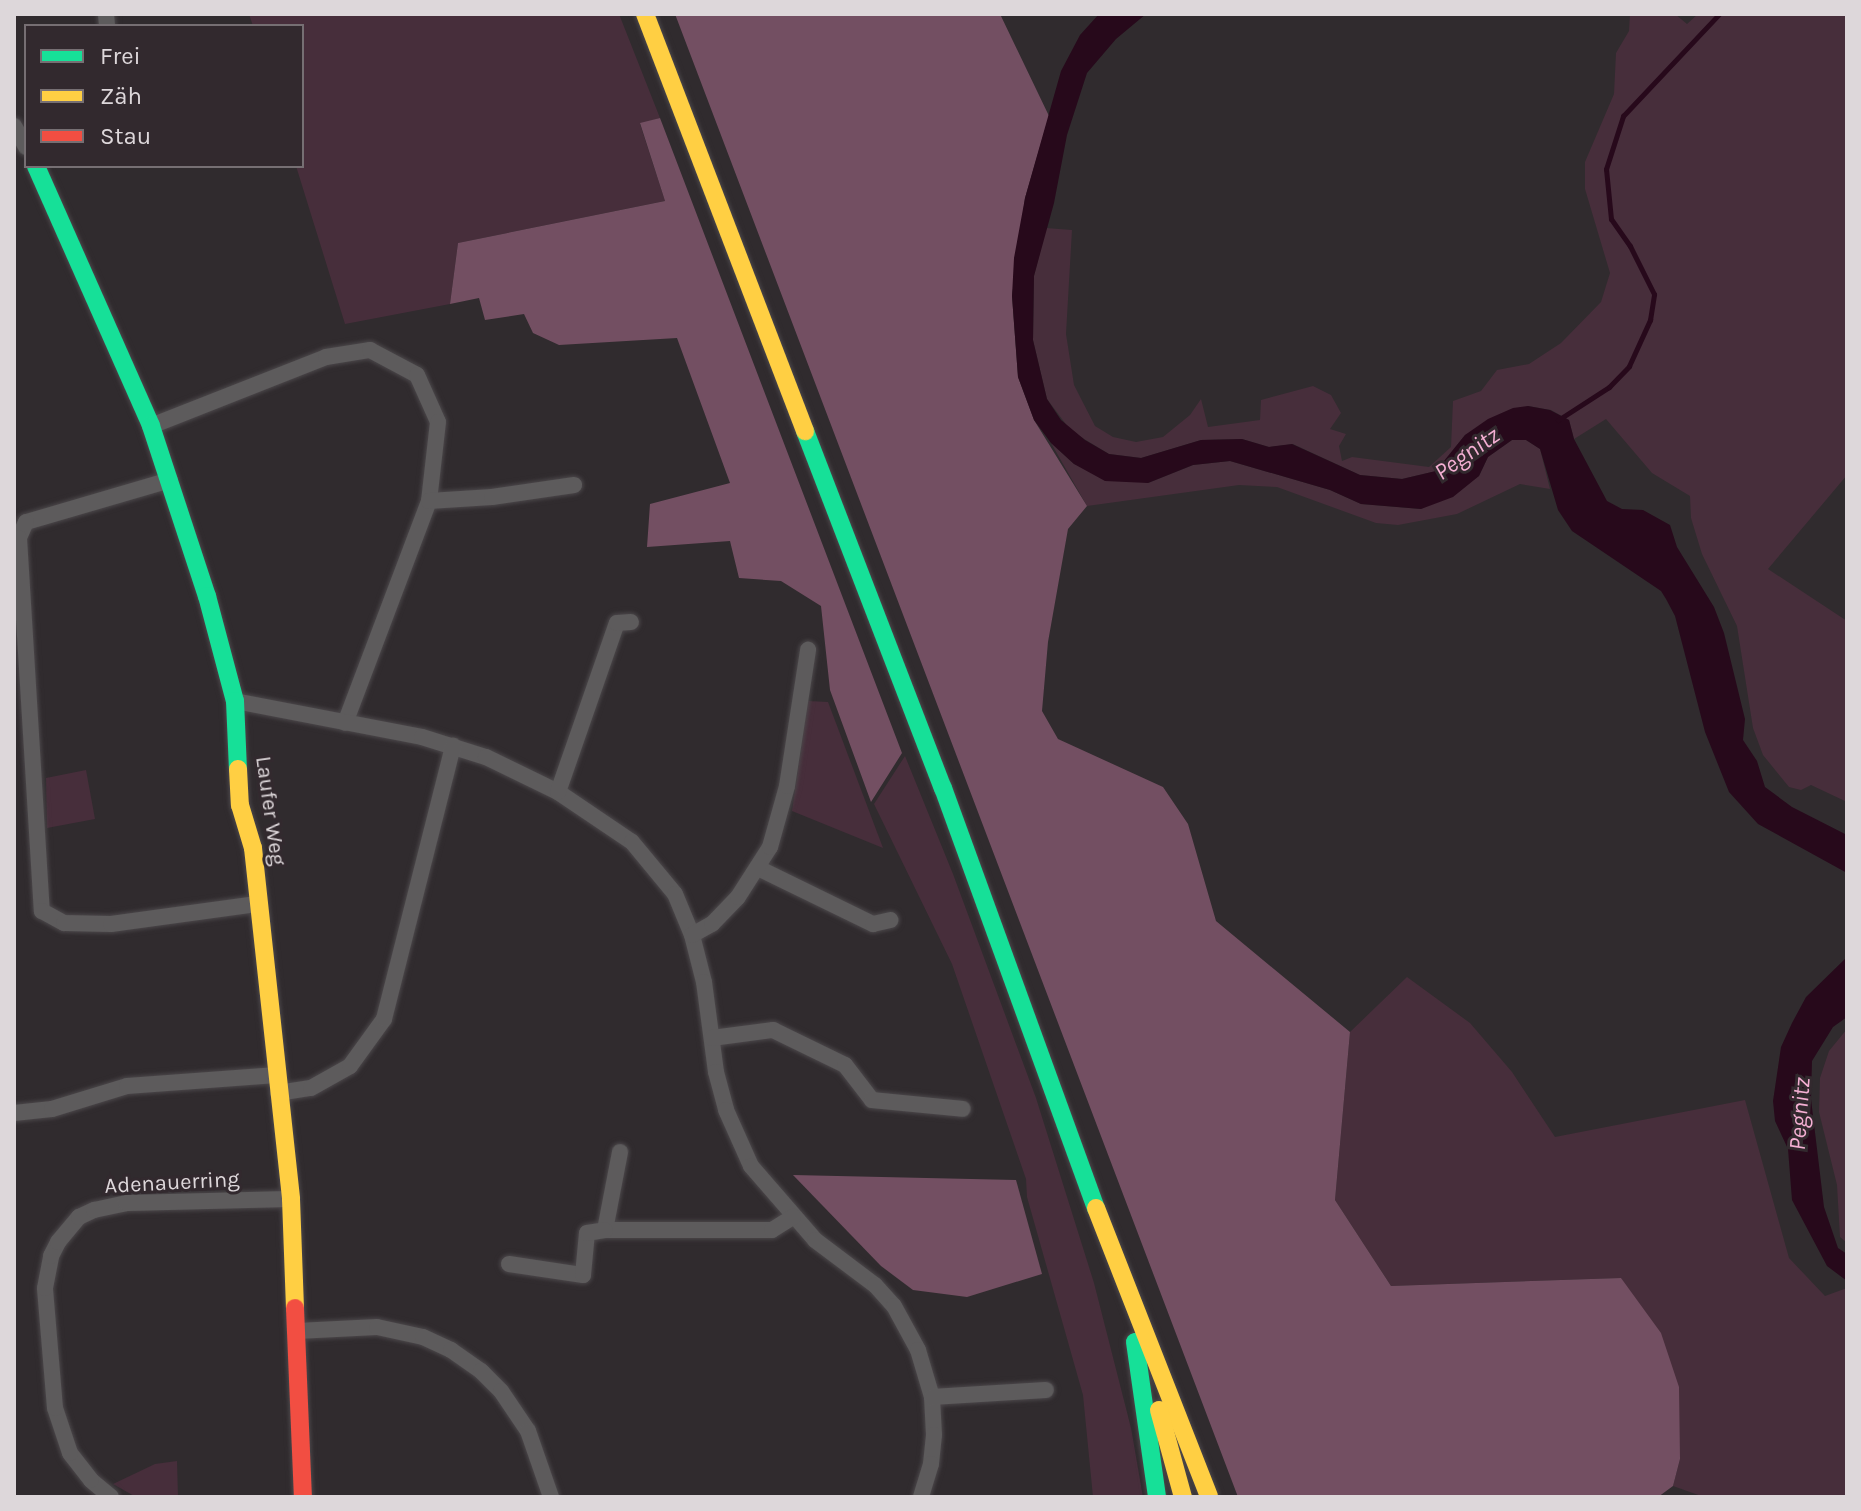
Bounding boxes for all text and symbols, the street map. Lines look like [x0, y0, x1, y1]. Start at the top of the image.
legend [24, 24, 304, 168]
text: Frei [100, 42, 141, 70]
text: Zäh [100, 82, 142, 110]
text: Stau [100, 122, 151, 150]
water label: Pegnitz [1429, 421, 1505, 487]
street label: Laufer Weg [249, 754, 291, 868]
water label: Pegnitz [1783, 1077, 1817, 1151]
street label: Adenauerring [104, 1166, 240, 1200]

